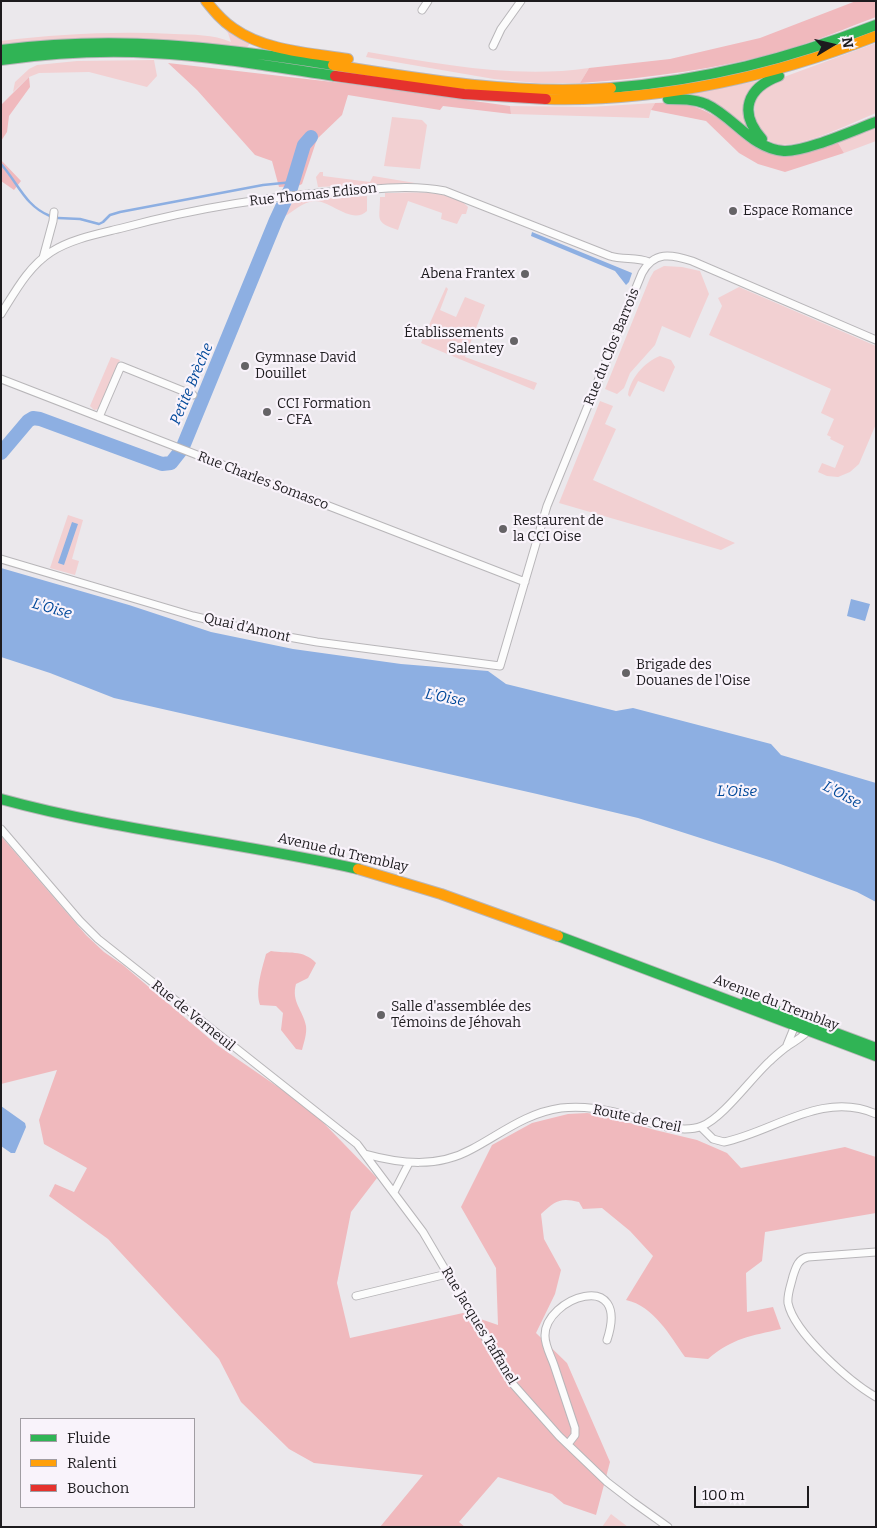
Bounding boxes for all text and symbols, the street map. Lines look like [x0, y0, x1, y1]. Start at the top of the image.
north arrow [807, 20, 857, 70]
text: N [838, 36, 857, 49]
street label: Rue Thomas Edison [248, 180, 378, 210]
place label: Espace Romance [743, 203, 853, 219]
marker: Espace Romance [727, 205, 739, 217]
place label: Abena Frantex [420, 266, 515, 282]
marker: Abena Frantex [519, 268, 531, 280]
street label: Rue du Clos Barrois [581, 286, 643, 408]
place label: Établissements Salentey [404, 325, 504, 358]
marker: Établissements Salentey [508, 335, 520, 347]
water label: Petite Brèche [167, 340, 217, 428]
place label: Gymnase David Douillet [255, 350, 356, 382]
marker: Gymnase David Douillet [239, 360, 251, 372]
place label: CCI Formation - CFA [277, 396, 371, 428]
marker: CCI Formation - CFA [261, 406, 273, 418]
street label: Rue Charles Somasco [195, 448, 331, 514]
place label: Restaurent de la CCI Oise [513, 513, 604, 546]
marker: Restaurent de la CCI Oise [497, 523, 509, 535]
water label: L'Oise [30, 595, 74, 623]
street label: Quai d'Amont [202, 610, 292, 646]
place label: Brigade des Douanes de l'Oise [636, 657, 750, 690]
marker: Brigade des Douanes de l'Oise [620, 667, 632, 679]
water label: L'Oise [423, 685, 467, 711]
water label: L'Oise [820, 778, 864, 812]
water label: L’Oise [717, 783, 757, 801]
street label: Avenue du Tremblay [276, 830, 410, 876]
street label: Avenue du Tremblay [711, 971, 841, 1035]
street label: Rue de Verneuil [148, 977, 238, 1055]
place label: Salle d'assemblée des Témoins de Jéhovah [391, 999, 531, 1032]
marker: Salle d'assemblée des Témoins de Jéhovah [375, 1009, 387, 1021]
street label: Route de Creil [591, 1101, 683, 1137]
street label: Rue Jacques Taffanel [437, 1264, 521, 1388]
legend [20, 1418, 195, 1508]
text: Fluide [67, 1429, 110, 1447]
text: Ralenti [67, 1454, 117, 1472]
scale bar [697, 1476, 812, 1508]
text: Bouchon [67, 1479, 129, 1497]
text: 100 m [702, 1486, 745, 1504]

